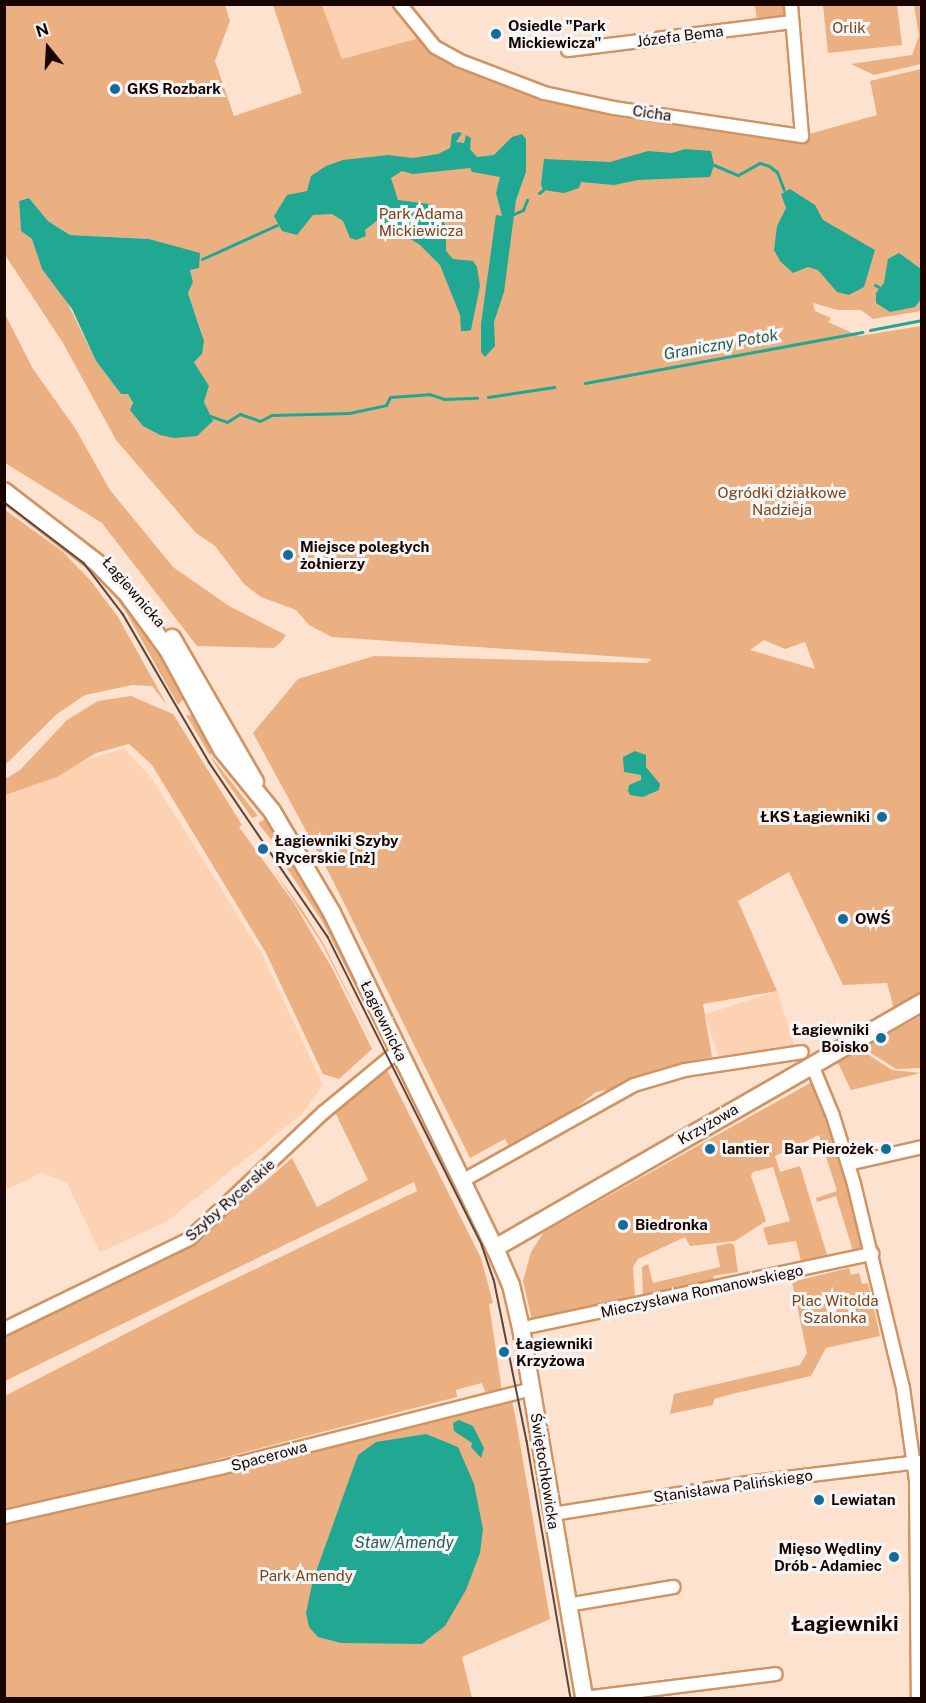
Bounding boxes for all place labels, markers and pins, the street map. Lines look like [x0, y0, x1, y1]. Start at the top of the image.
place label: Osiedle "Park Mickiewicza" [508, 16, 606, 51]
marker: Osiedle "Park Mickiewicza" [489, 27, 503, 41]
place label: GKS Rozbark [127, 80, 221, 98]
marker: GKS Rozbark [108, 82, 122, 96]
place label: Miejsce poległych żołnierzy [300, 537, 429, 572]
marker: Miejsce poległych żołnierzy [281, 548, 295, 562]
place label: ŁKS Łagiewniki [761, 808, 870, 826]
marker: ŁKS Łagiewniki [875, 810, 889, 824]
place label: Łagiewniki Szyby Rycerskie [nż] [275, 831, 399, 866]
marker: Łagiewniki Szyby Rycerskie [nż] [256, 842, 270, 856]
place label: OWŚ [855, 910, 891, 928]
marker: OWŚ [836, 912, 850, 926]
place label: Łagiewniki Boisko [792, 1020, 869, 1055]
marker: Łagiewniki Boisko [874, 1031, 888, 1045]
place label: lantier [722, 1140, 769, 1158]
place label: Bar Pierożek [784, 1140, 874, 1158]
marker: lantier [703, 1142, 717, 1156]
marker: Bar Pierożek [879, 1142, 893, 1156]
place label: Biedronka [635, 1216, 708, 1234]
marker: Biedronka [616, 1218, 630, 1232]
place label: Łagiewniki Krzyżowa [516, 1334, 593, 1369]
marker: Łagiewniki Krzyżowa [497, 1345, 511, 1359]
place label: Lewiatan [831, 1491, 896, 1509]
marker: Lewiatan [812, 1493, 826, 1507]
place label: Mięso Wędliny Drób - Adamiec [772, 1539, 882, 1574]
marker: Mięso Wędliny Drób - Adamiec [887, 1550, 901, 1564]

